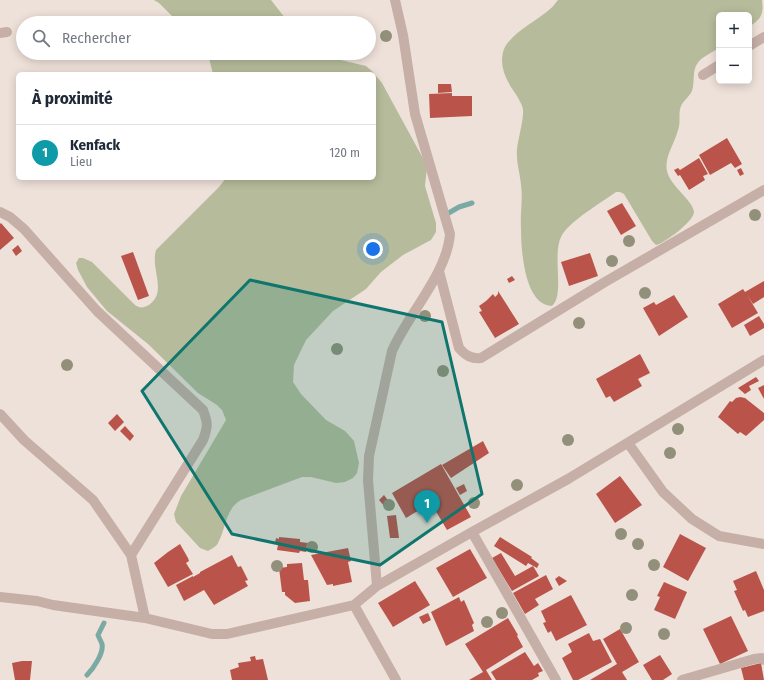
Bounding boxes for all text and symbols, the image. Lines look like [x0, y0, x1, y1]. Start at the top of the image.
map controls [716, 12, 752, 84]
button: + [716, 12, 752, 48]
search box [16, 16, 376, 60]
icon: search [30, 27, 52, 49]
text: Rechercher [62, 29, 131, 47]
button: − [716, 48, 752, 84]
text: À proximité [32, 88, 113, 109]
text: Kenfack [70, 136, 120, 154]
text: 1 [42, 145, 48, 160]
text: 120 m [329, 145, 360, 160]
text: Lieu [70, 154, 92, 169]
your location [363, 239, 383, 259]
pin: 1 [414, 490, 440, 523]

